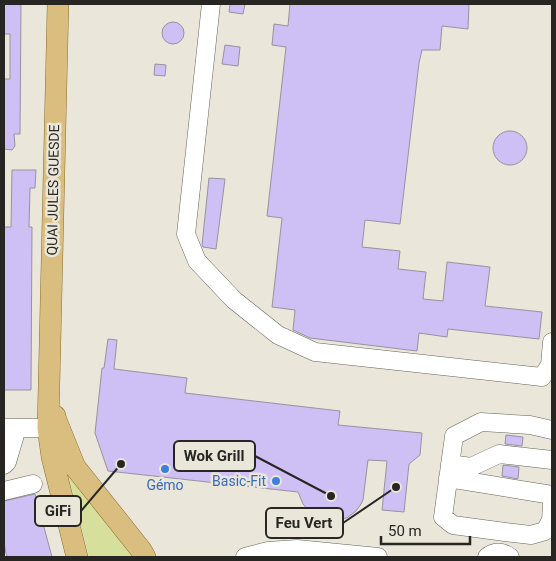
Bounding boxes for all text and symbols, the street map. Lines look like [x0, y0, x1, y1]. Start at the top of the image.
street label: QUAI JULES GUESDE [44, 124, 62, 256]
callout: Wok Grill [174, 441, 255, 471]
text: Wok Grill [184, 447, 244, 465]
marker: Gémo [159, 463, 171, 475]
place label: Basic-Fit [212, 473, 266, 489]
marker: Basic-Fit [270, 475, 282, 487]
place label: Gémo [146, 477, 184, 493]
callout: GiFi [35, 496, 81, 526]
text: GiFi [45, 502, 71, 520]
callout: Feu Vert [266, 508, 343, 538]
text: Feu Vert [276, 514, 332, 532]
scale bar [381, 514, 470, 546]
text: 50 m [388, 522, 422, 540]

